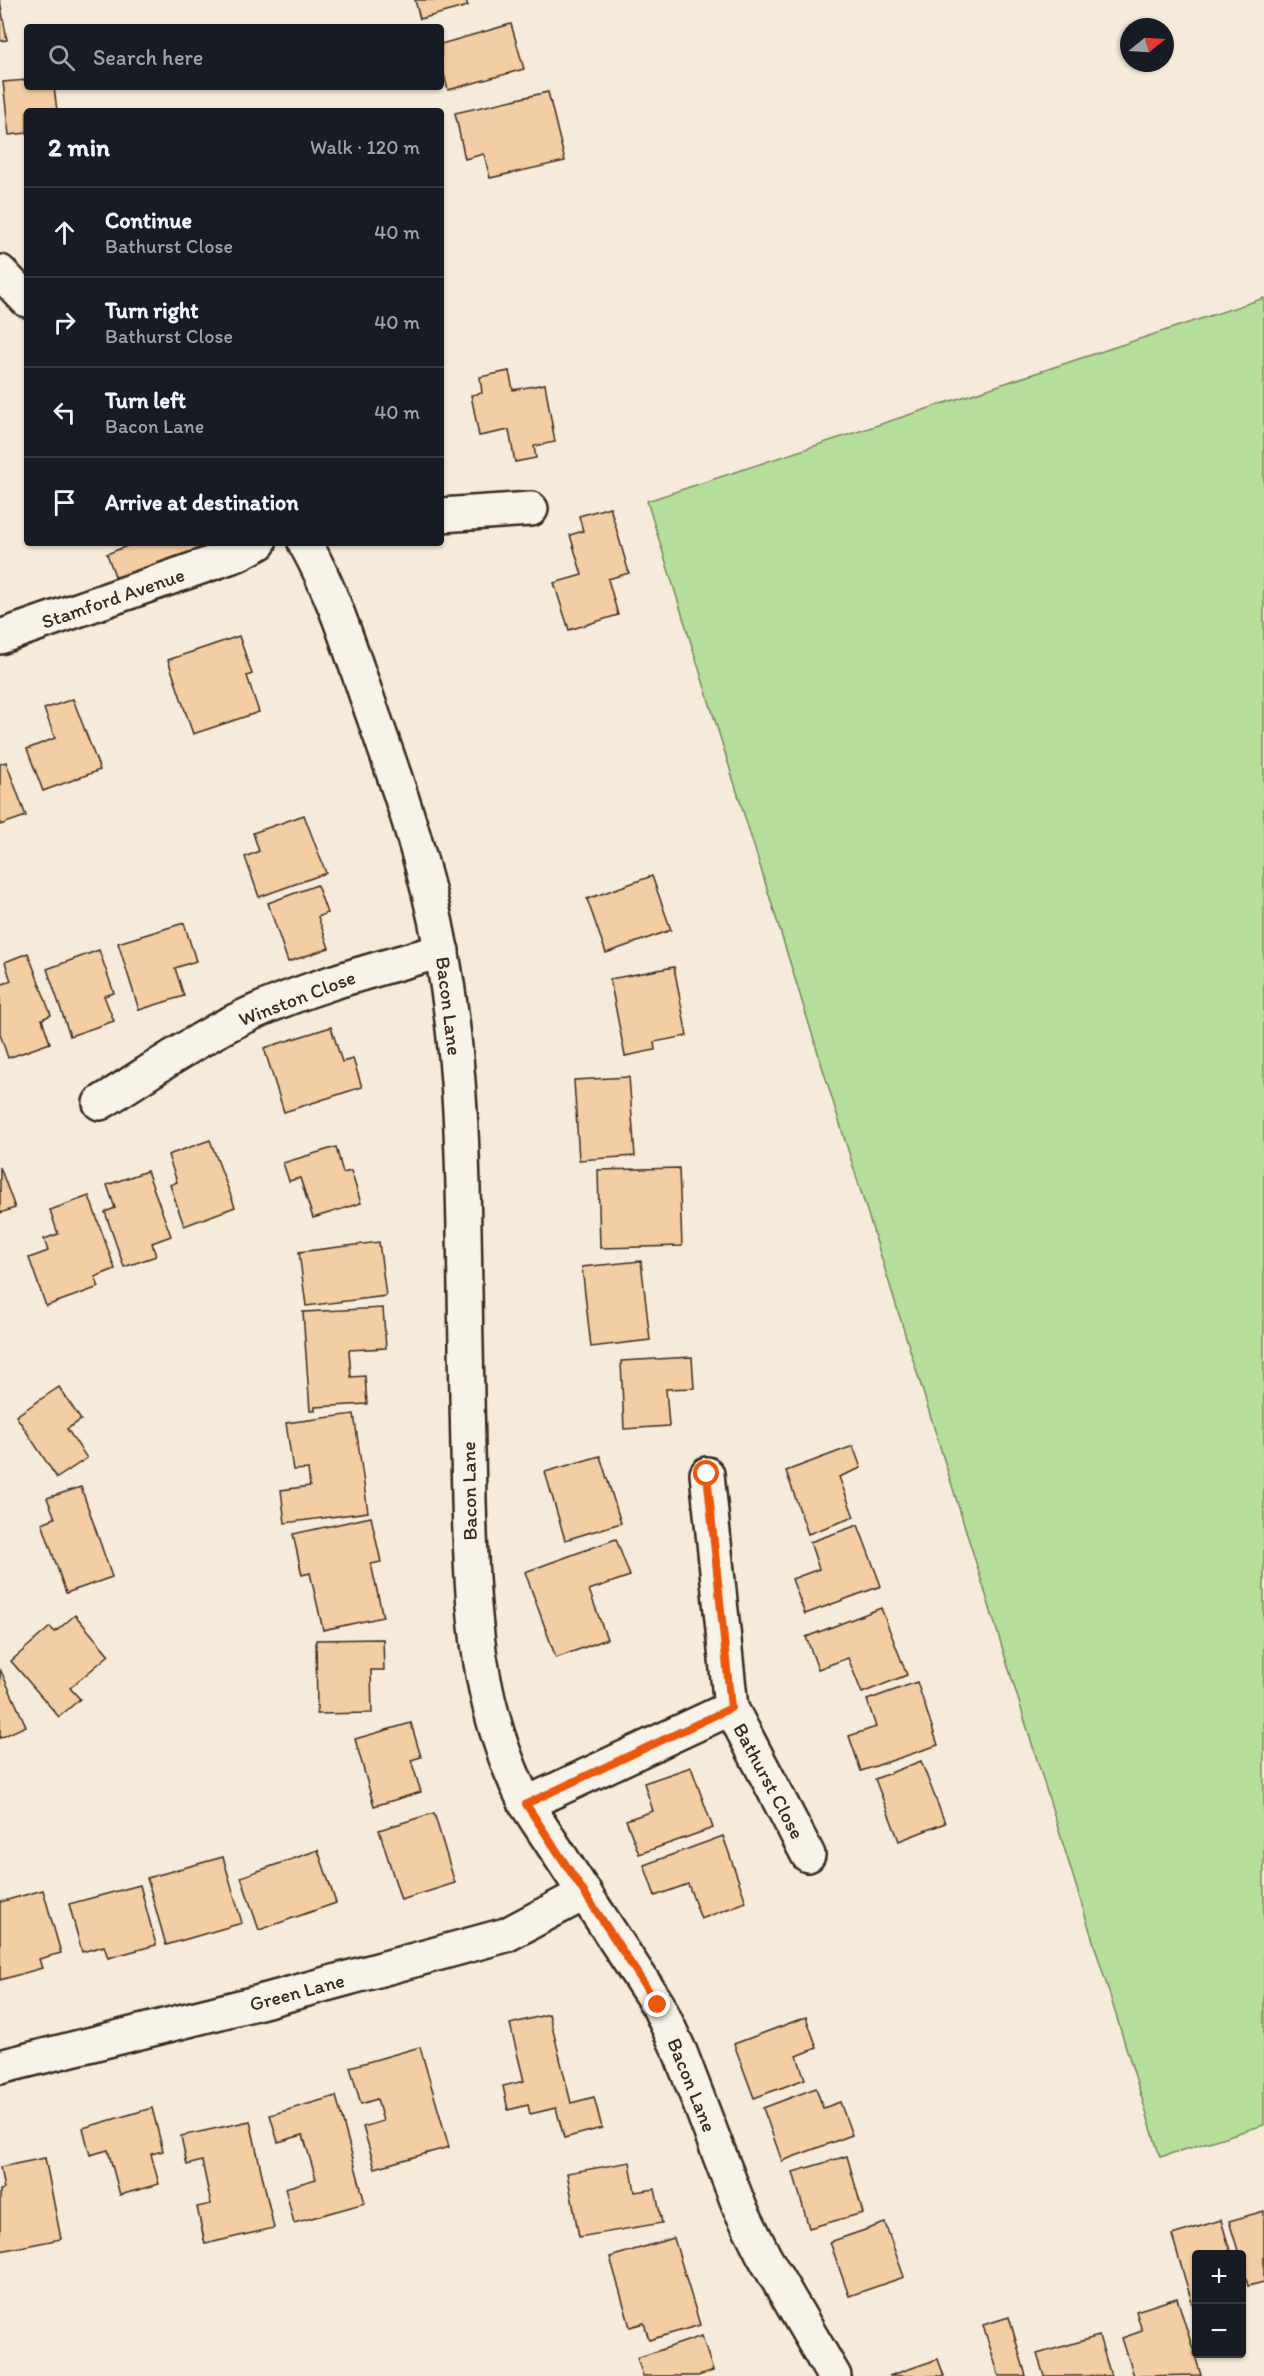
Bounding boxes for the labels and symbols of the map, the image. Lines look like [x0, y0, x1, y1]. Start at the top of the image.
north arrow [1120, 18, 1174, 72]
street label: Stamford Avenue [38, 562, 188, 634]
street label: Bacon Lane [431, 955, 467, 1057]
street label: Winston Close [235, 965, 359, 1031]
street label: Bacon Lane [456, 1441, 482, 1541]
route start [693, 1460, 719, 1486]
street label: Bathurst Close [728, 1719, 810, 1843]
street label: Green Lane [247, 1968, 347, 2016]
route end [644, 1991, 670, 2017]
street label: Bacon Lane [662, 2034, 722, 2136]

